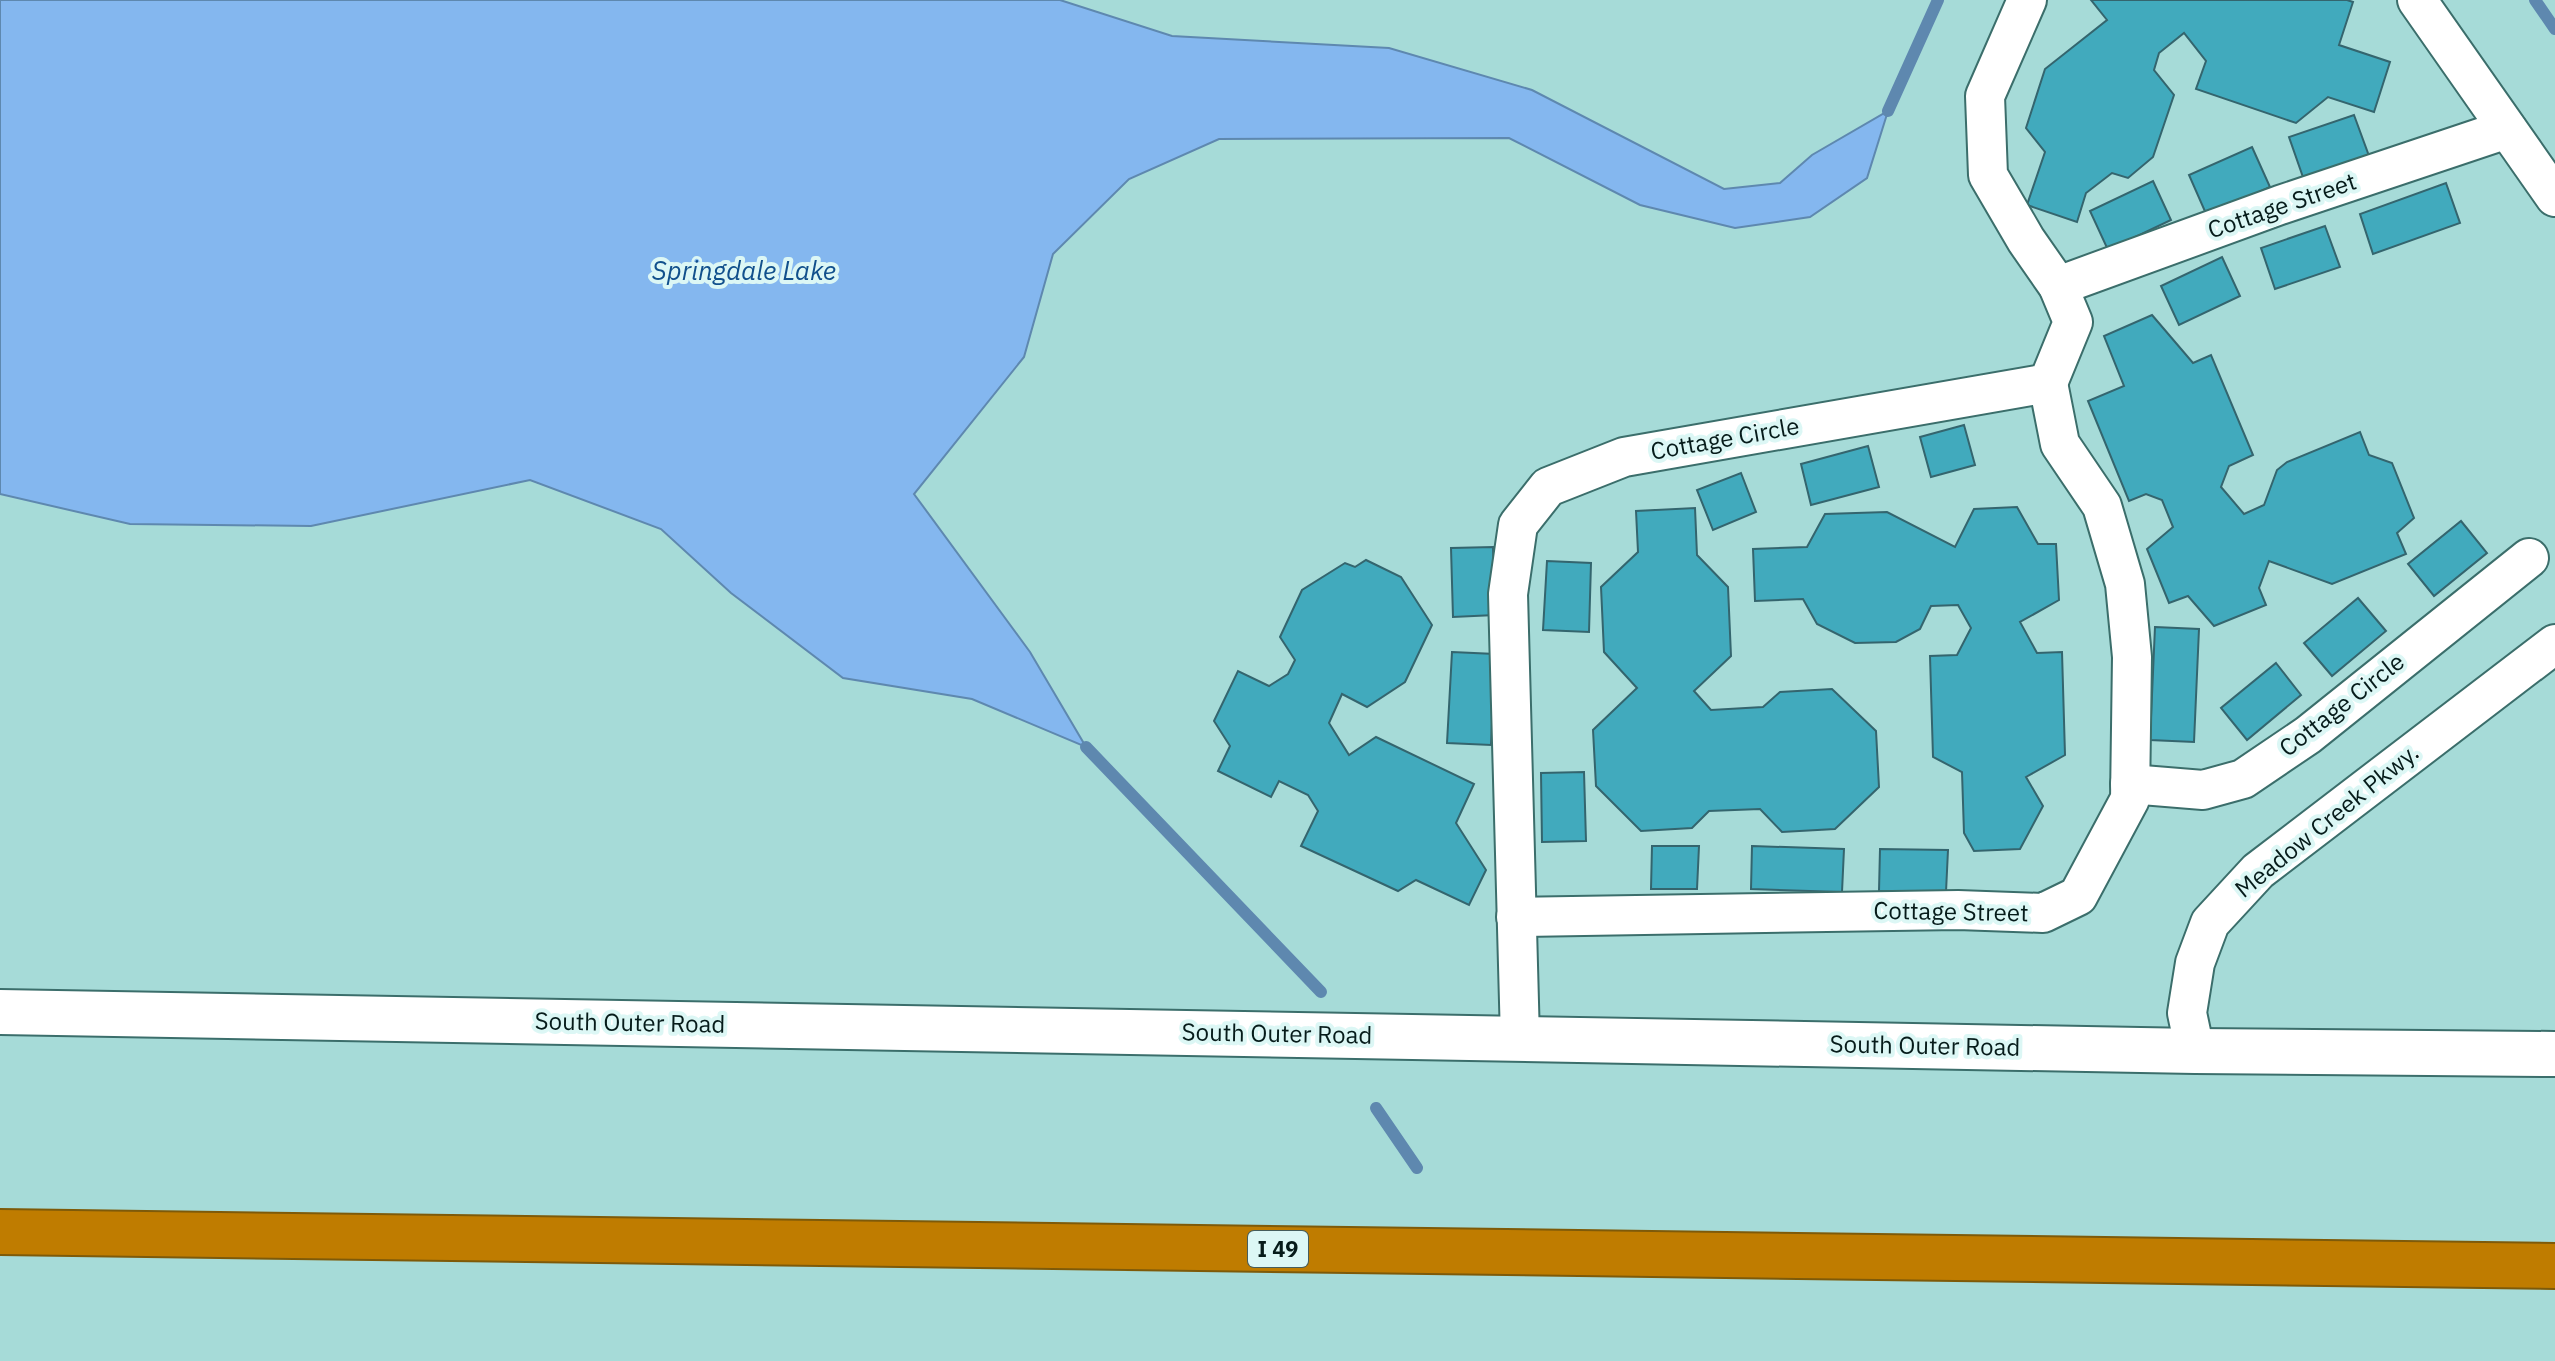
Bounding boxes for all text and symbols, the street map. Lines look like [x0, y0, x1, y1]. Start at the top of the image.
street label: Cottage Street [2203, 165, 2360, 245]
water label: Springdale Lake [652, 253, 836, 287]
street label: Cottage Circle [1648, 409, 1802, 467]
street label: Cottage Circle [2272, 645, 2411, 763]
street label: Meadow Creek Pkwy. [2228, 736, 2425, 904]
street label: Cottage Street [1873, 894, 2029, 928]
street label: South Outer Road [534, 1004, 726, 1040]
street label: South Outer Road [1181, 1015, 1373, 1051]
street label: South Outer Road [1829, 1027, 2021, 1063]
road number: I 49 [1248, 1231, 1308, 1267]

